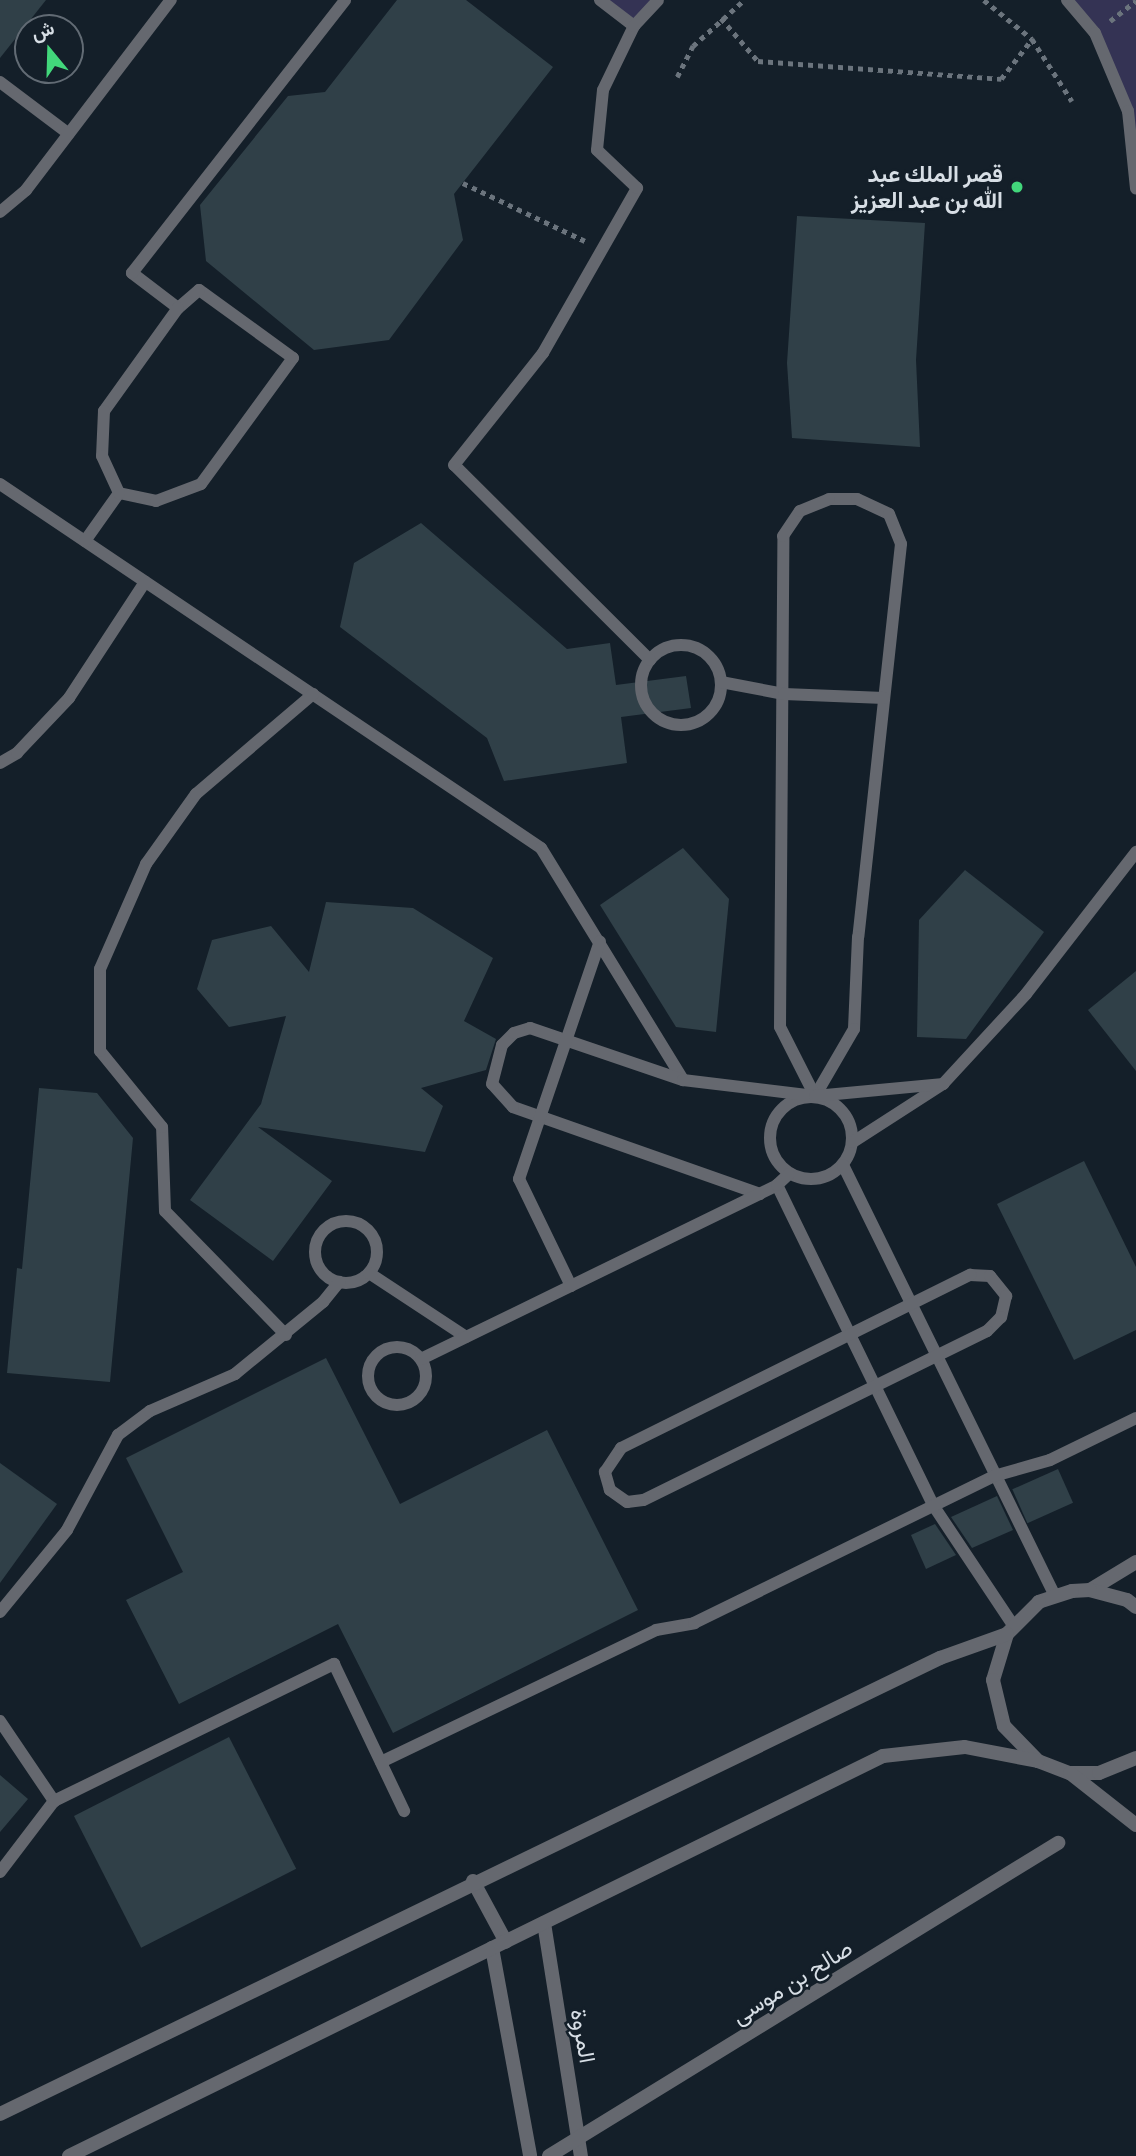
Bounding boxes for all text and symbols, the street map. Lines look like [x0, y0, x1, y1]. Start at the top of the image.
north arrow [14, 14, 84, 84]
text: ش [28, 16, 57, 45]
place label: قصر الملك عبد الله بن عبد العزيز [851, 160, 1003, 214]
marker: قصر الملك عبد الله بن عبد العزيز [1009, 179, 1025, 195]
street label: صالح بن موسى [727, 1934, 857, 2030]
street label: المروة [565, 2007, 601, 2065]

